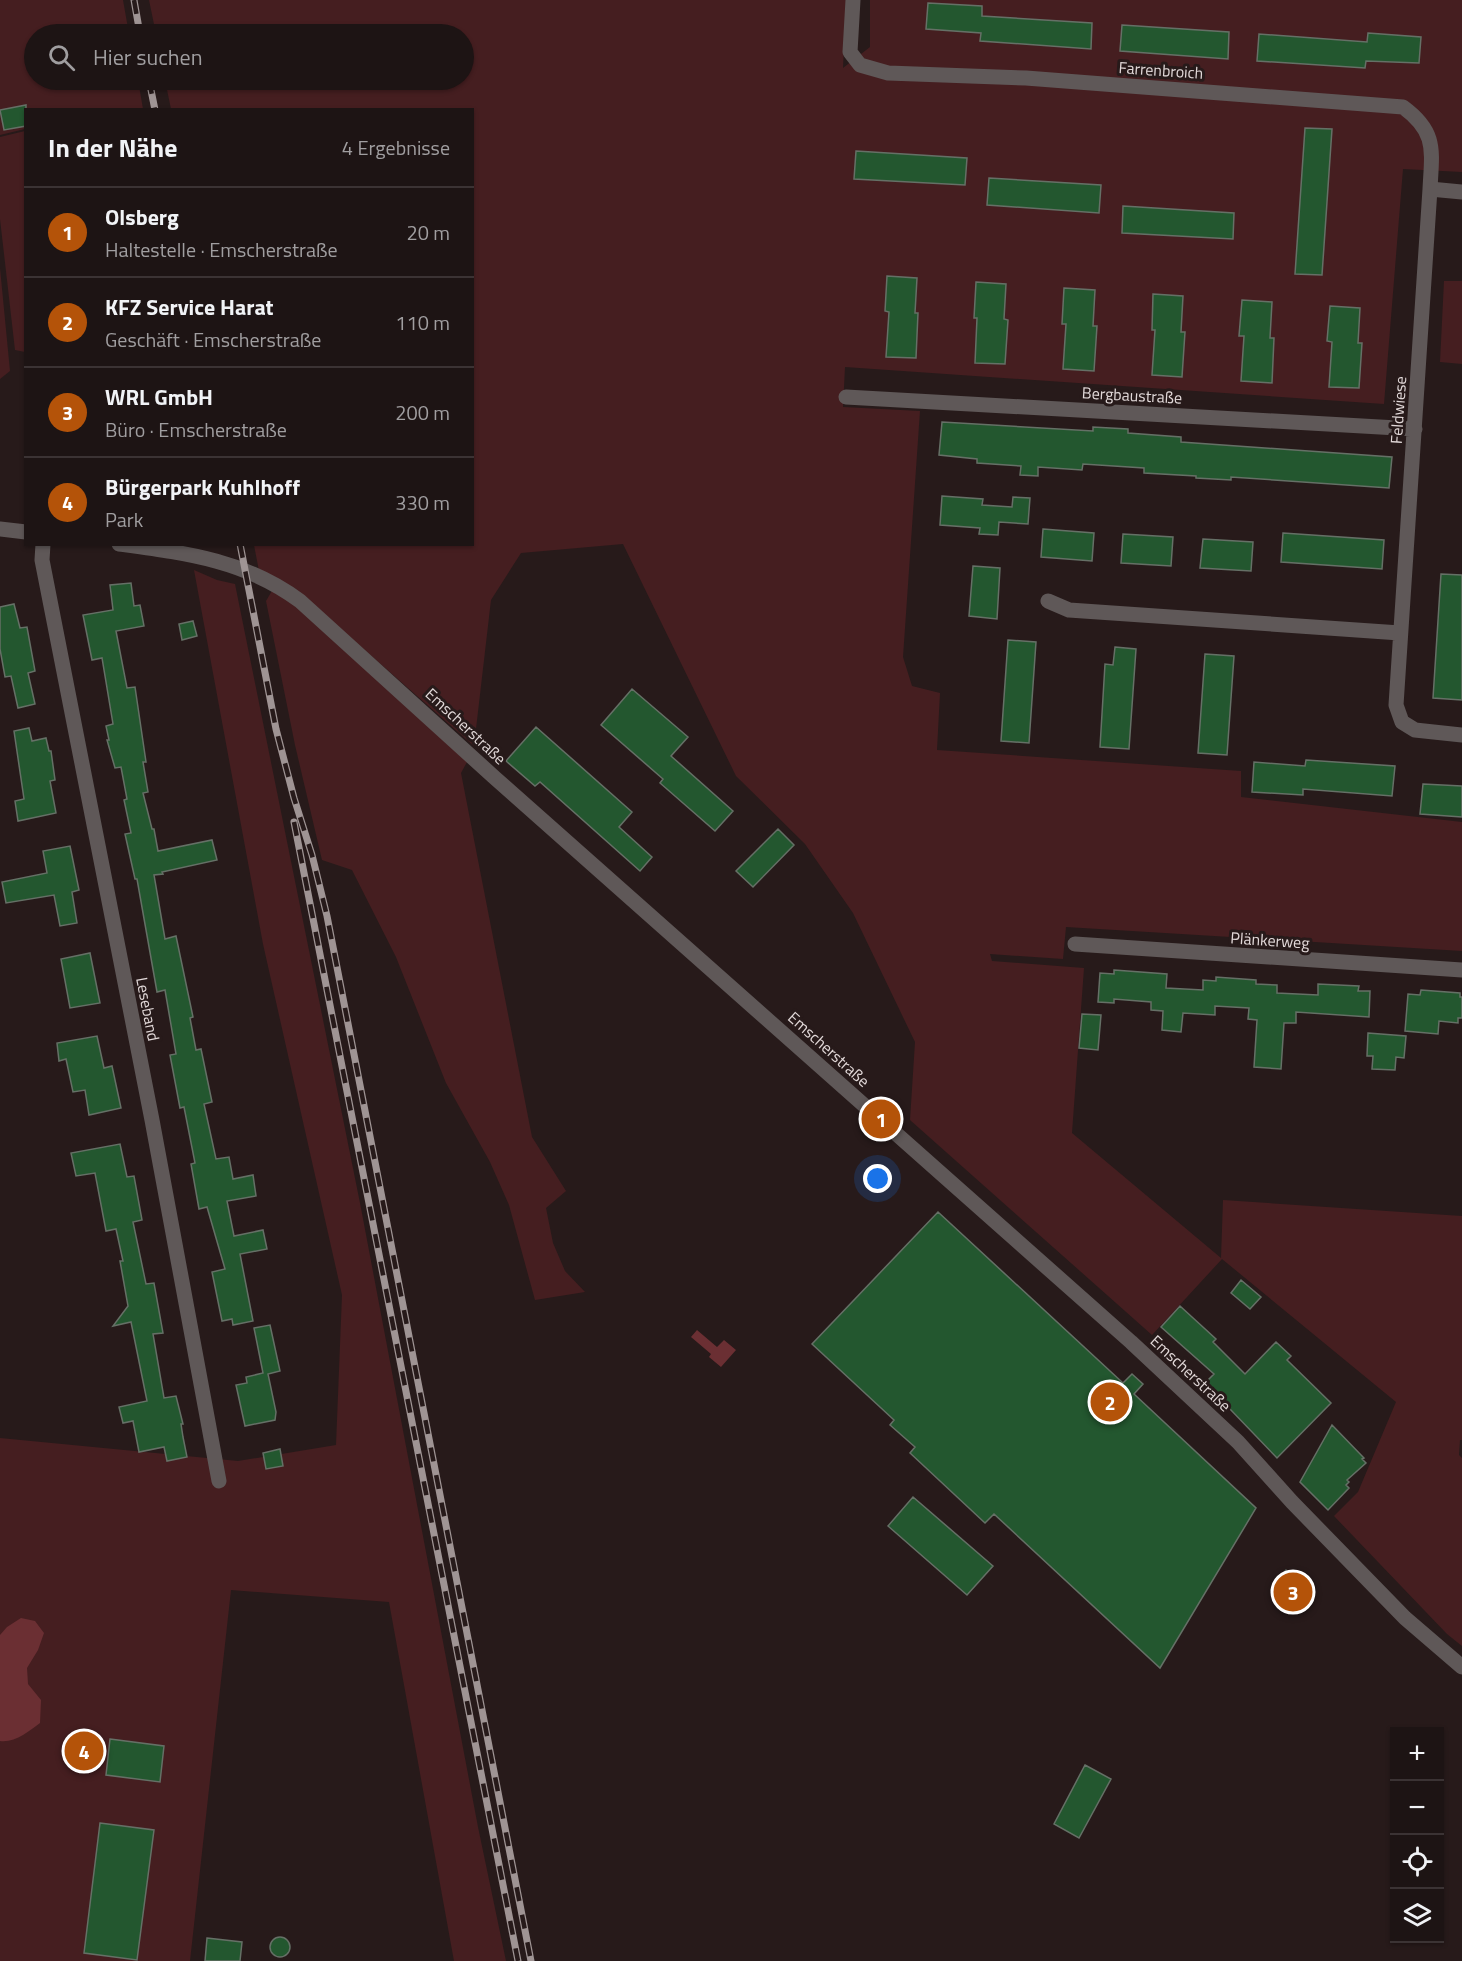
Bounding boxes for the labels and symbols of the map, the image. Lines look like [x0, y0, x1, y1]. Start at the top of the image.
street label: Farrenbroich [1118, 55, 1204, 85]
street label: Feldwiese [1384, 375, 1412, 445]
street label: Bergbaustraße [1081, 380, 1183, 410]
street label: Emscherstraße [420, 682, 512, 770]
street label: Plänkerweg [1230, 925, 1310, 955]
street label: Leseband [130, 975, 166, 1043]
street label: Emscherstraße [783, 1006, 875, 1092]
pin: 1 [862, 1096, 900, 1142]
your location [863, 1164, 892, 1193]
street label: Emscherstraße [1145, 1329, 1237, 1417]
pin: 2 [1090, 1380, 1130, 1424]
pin: 3 [1274, 1570, 1312, 1614]
pin: 4 [64, 1728, 104, 1774]

